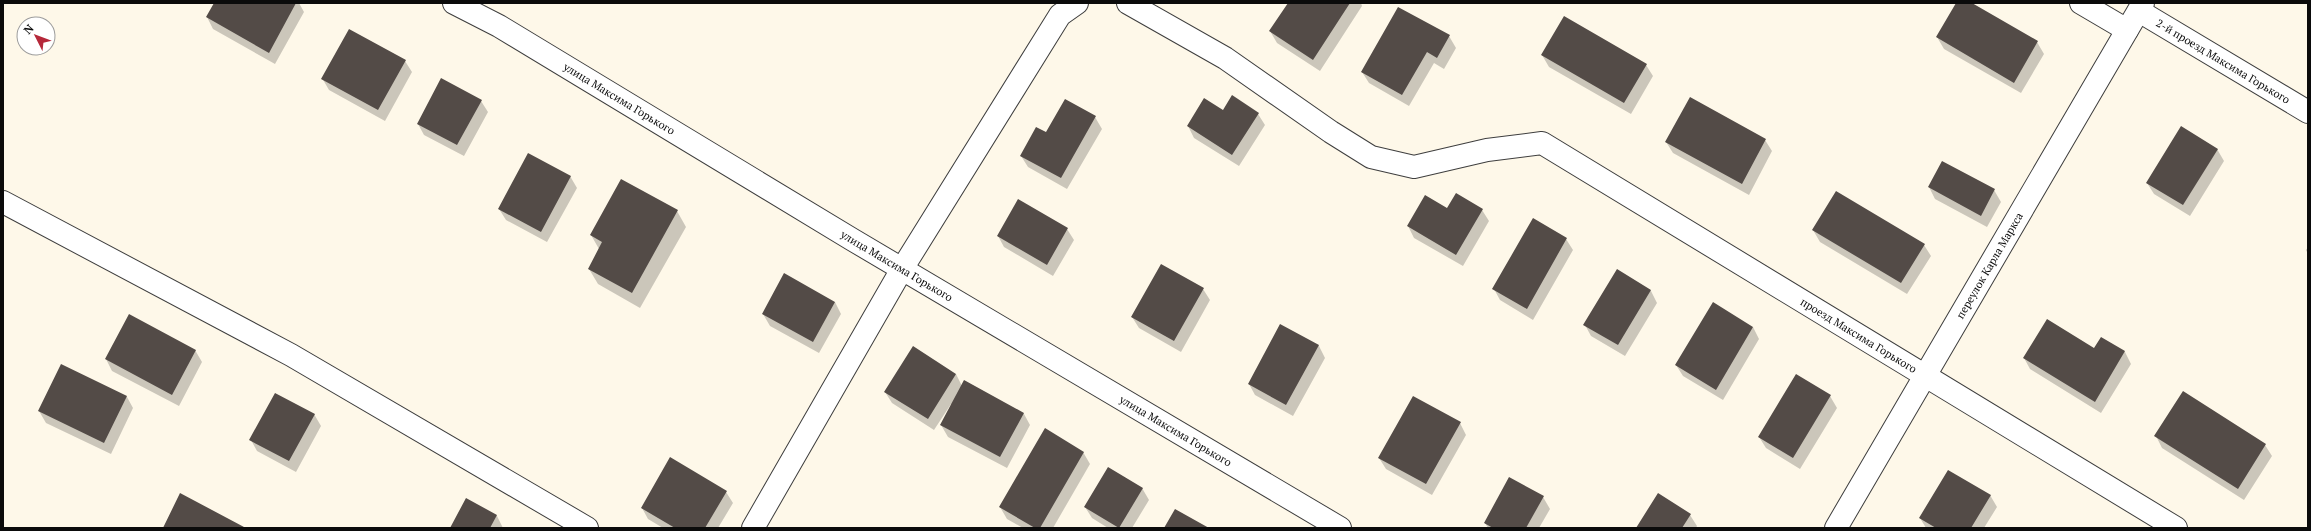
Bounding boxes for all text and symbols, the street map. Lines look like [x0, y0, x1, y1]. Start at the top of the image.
north arrow [16, 16, 56, 56]
street label: 2-й проезд Максима Горького [2154, 16, 2293, 107]
text: N [21, 21, 37, 37]
street label: улица Максима Горького [560, 59, 678, 138]
street label: переулок Карла Маркса [1953, 210, 2026, 321]
street label: улица Максима Горького [837, 227, 955, 304]
street label: проезд Максима Горького [1798, 295, 1919, 376]
street label: улица Максима Горького [1116, 392, 1234, 469]

